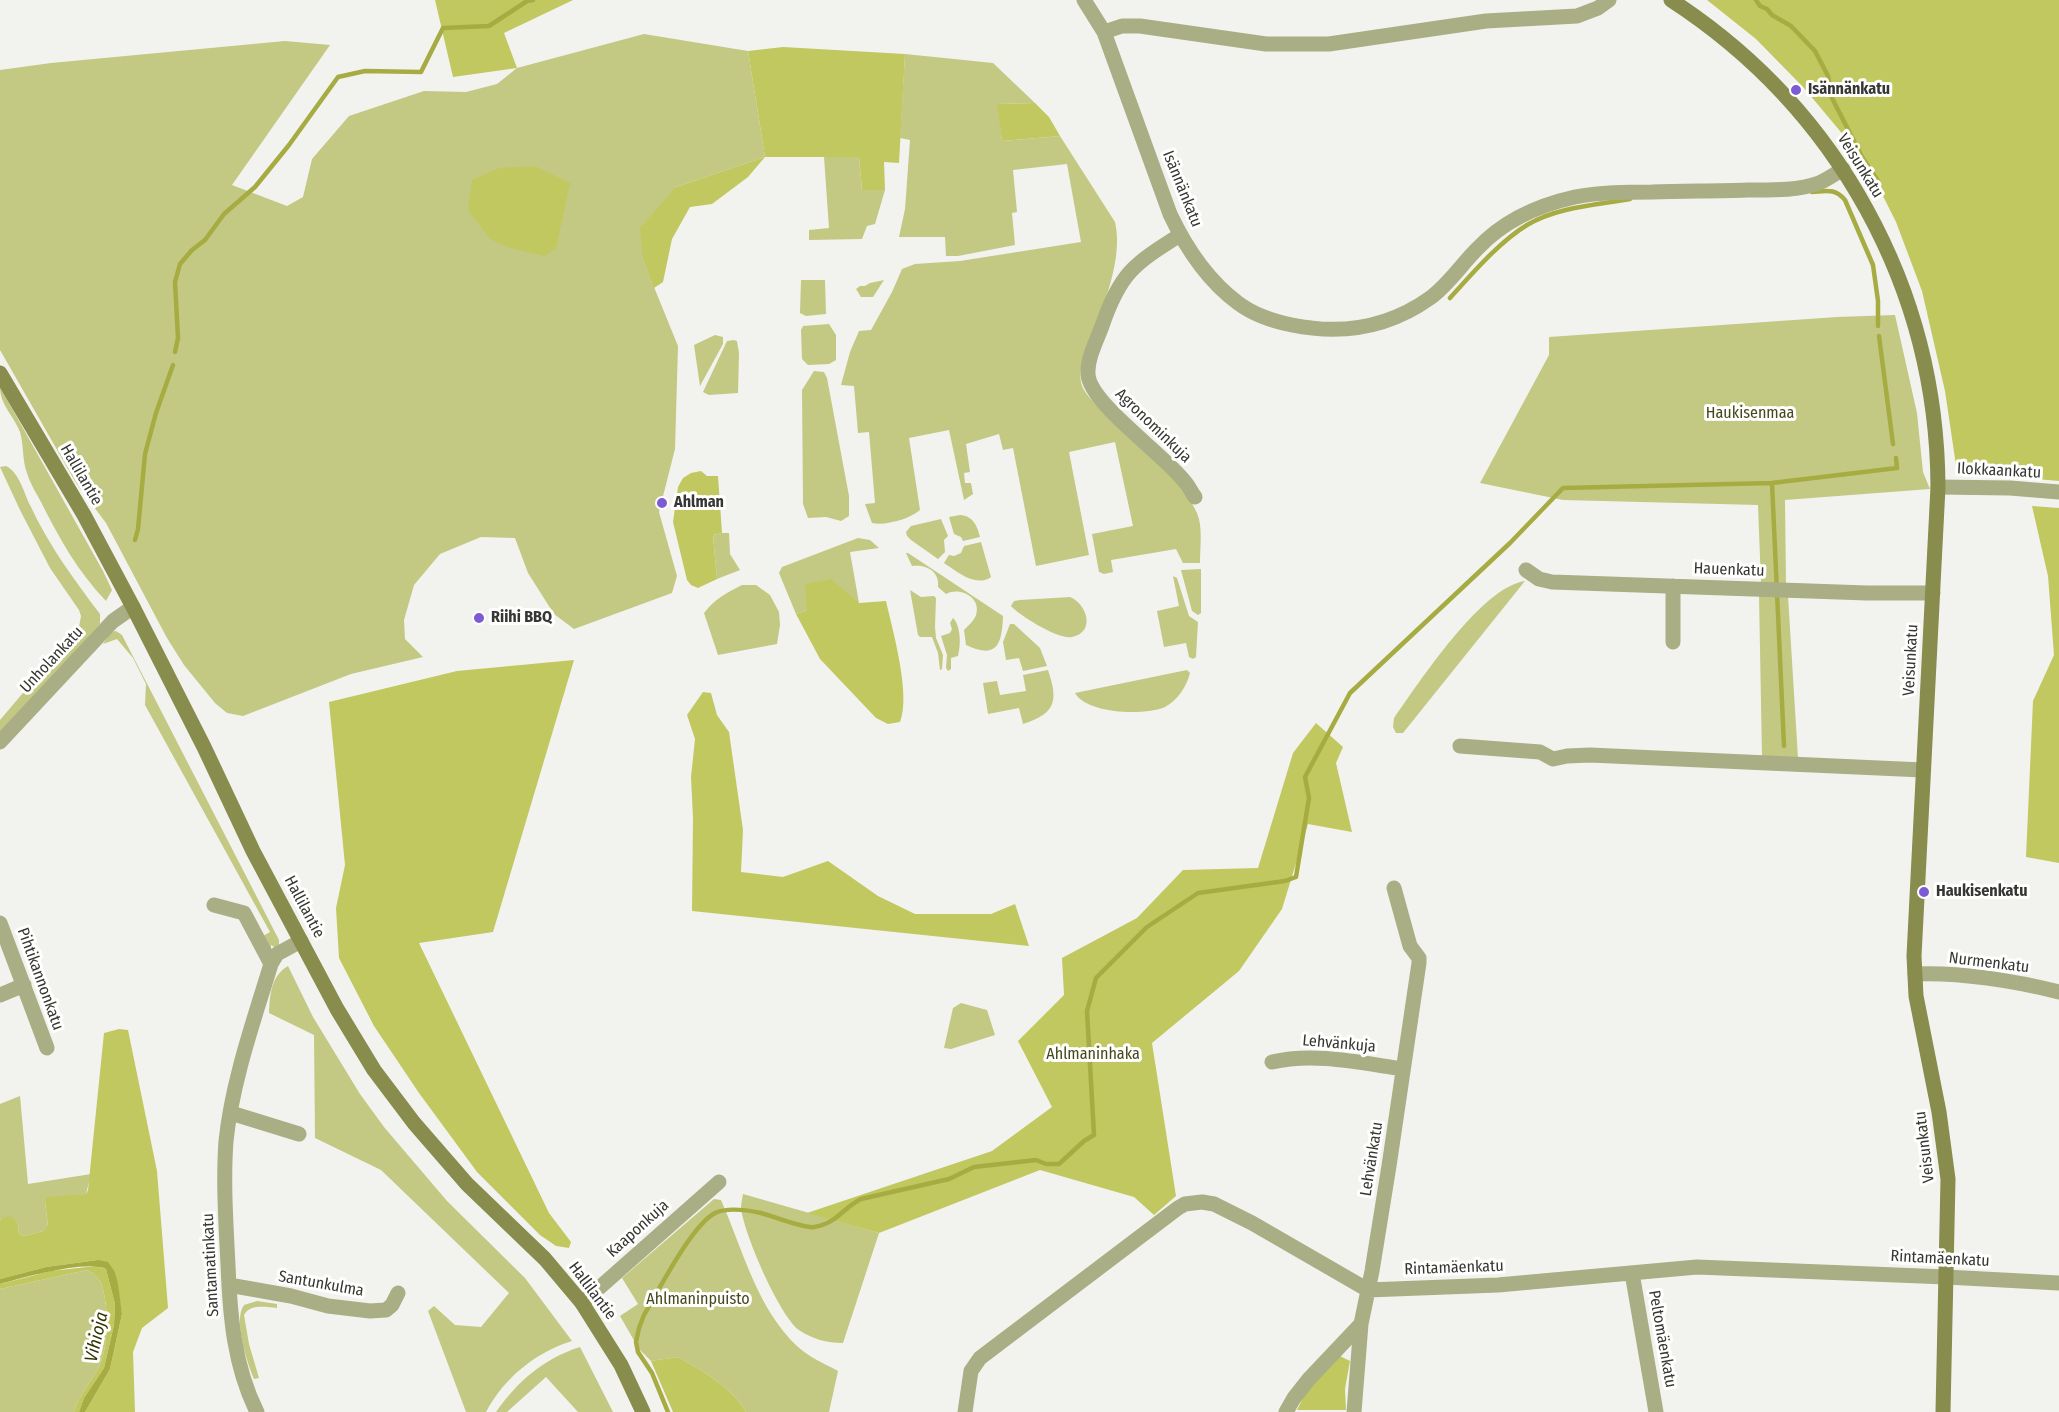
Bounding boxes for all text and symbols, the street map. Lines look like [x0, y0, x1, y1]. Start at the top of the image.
place label: Isännänkatu [1808, 80, 1890, 100]
marker: Isännänkatu [1789, 83, 1803, 97]
street label: Veisunkatu [1833, 130, 1887, 202]
street label: Isännänkatu [1158, 148, 1206, 230]
street label: Agronominkuja [1111, 385, 1195, 467]
park label: Haukisenmaa [1706, 404, 1794, 424]
street label: Hallilantie [56, 441, 106, 509]
street label: Ilokkaankatu [1956, 459, 2042, 483]
place label: Ahlman [674, 493, 724, 513]
marker: Ahlman [655, 496, 669, 510]
street label: Hauenkatu [1693, 559, 1765, 581]
place label: Riihi BBQ [491, 608, 552, 628]
marker: Riihi BBQ [472, 611, 486, 625]
street label: Unholankatu [16, 623, 88, 697]
street label: Veisunkatu [1900, 624, 1922, 696]
street label: Hallilantie [280, 873, 328, 941]
place label: Haukisenkatu [1936, 882, 2027, 902]
marker: Haukisenkatu [1917, 885, 1931, 899]
street label: Pihtikannonkatu [13, 925, 67, 1033]
street label: Nurmenkatu [1948, 949, 2030, 977]
street label: Lehvänkuja [1301, 1031, 1377, 1057]
park label: Ahlmaninhaka [1046, 1045, 1140, 1065]
street label: Veisunkatu [1911, 1110, 1939, 1184]
street label: Lehvänkatu [1357, 1121, 1387, 1197]
street label: Kaaponkuja [603, 1196, 673, 1262]
street label: Santamatinkatu [199, 1213, 223, 1317]
street label: Rintamäenkatu [1890, 1247, 1990, 1271]
street label: Rintamäenkatu [1404, 1257, 1504, 1279]
street label: Hallilantie [564, 1258, 620, 1324]
street label: Santunkulma [277, 1267, 365, 1301]
street label: Peltomäenkatu [1644, 1289, 1680, 1389]
park label: Ahlmaninpuisto [646, 1290, 750, 1310]
water label: Vihioja [81, 1310, 113, 1364]

